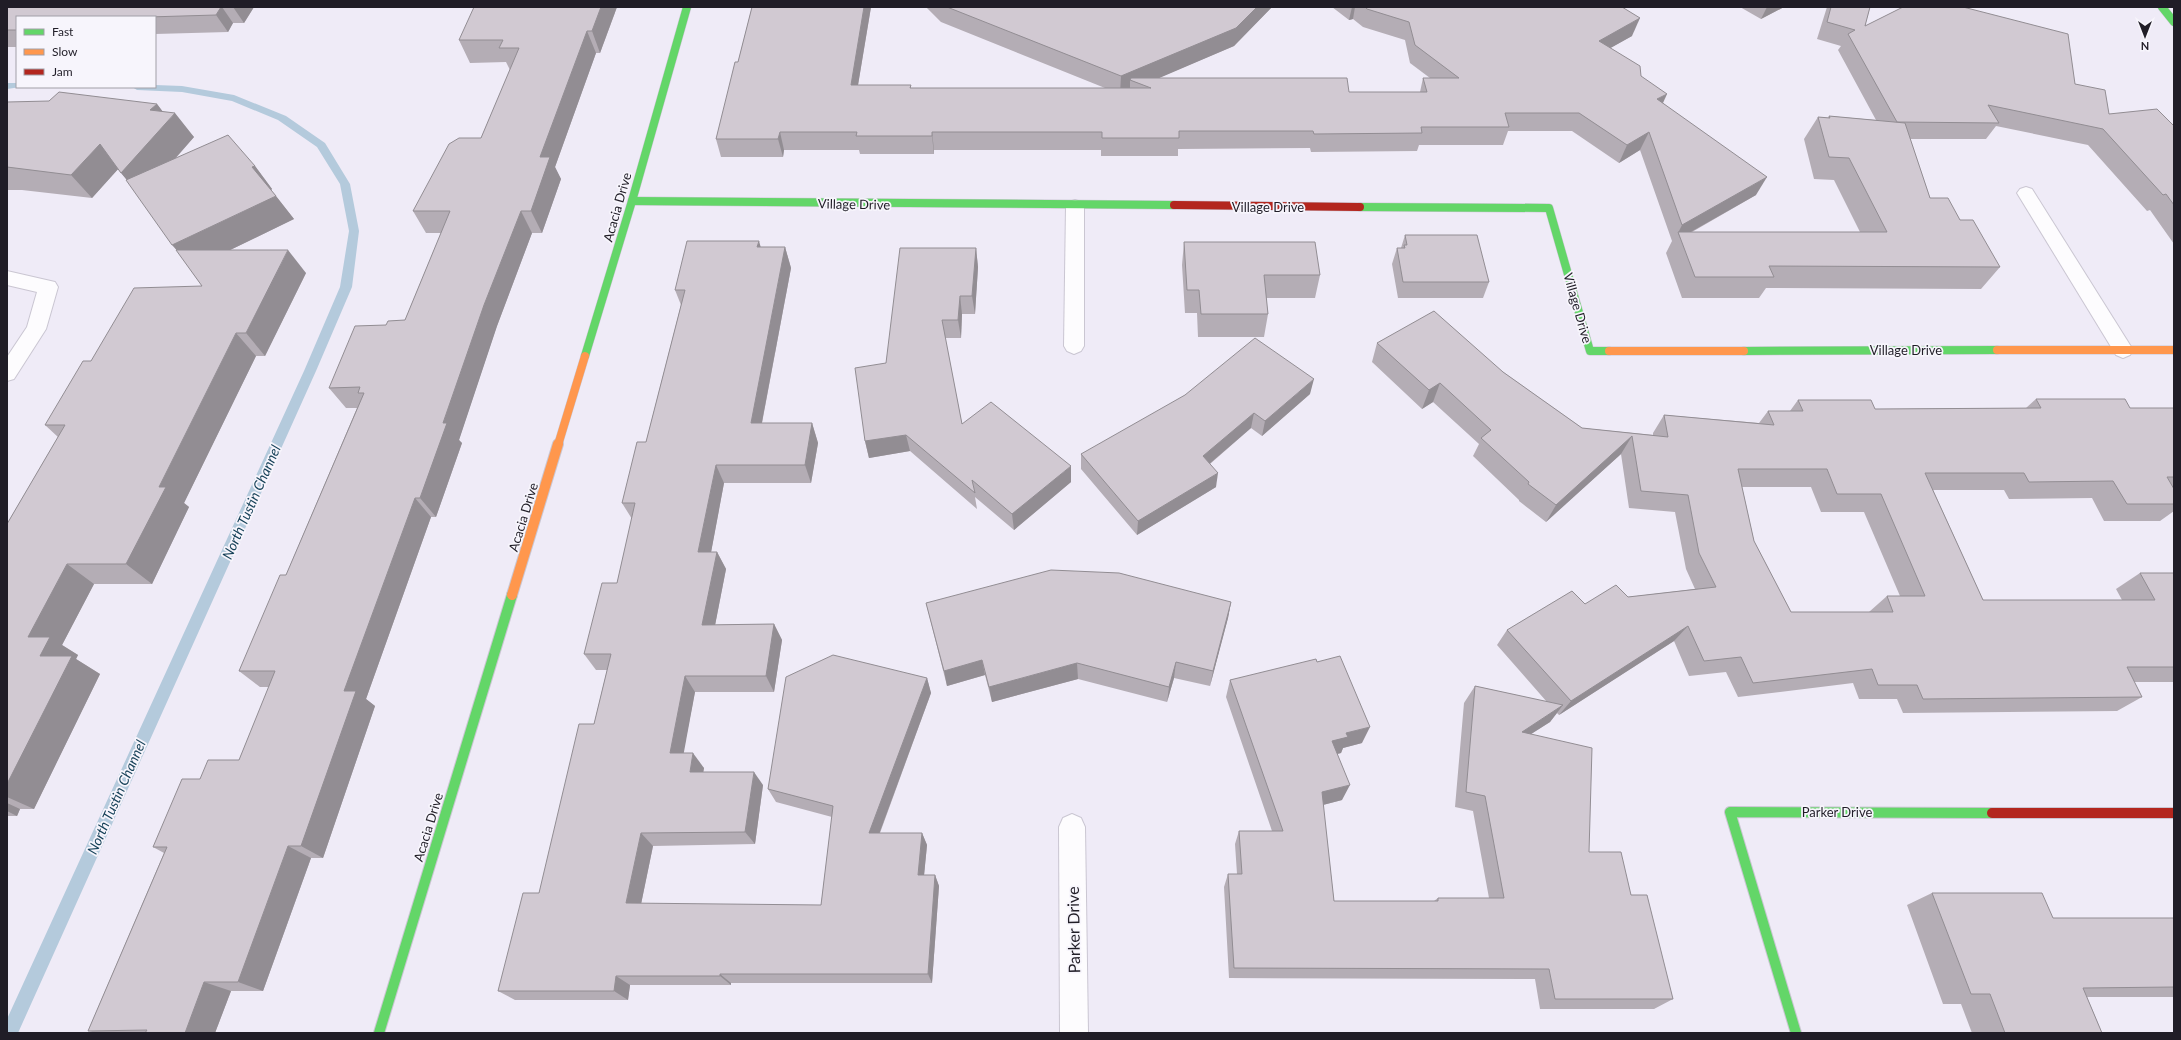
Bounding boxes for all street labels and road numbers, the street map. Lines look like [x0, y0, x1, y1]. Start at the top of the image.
street label: Acacia Drive [599, 170, 635, 244]
street label: Village Drive [818, 195, 890, 213]
street label: Village Drive [1232, 199, 1304, 215]
street label: Village Drive [1560, 271, 1596, 345]
street label: Village Drive [1870, 342, 1942, 358]
street label: Acacia Drive [505, 480, 541, 553]
street label: Acacia Drive [410, 790, 446, 863]
street label: Parker Drive [1802, 804, 1872, 820]
street label: Parker Drive [1063, 886, 1083, 974]

